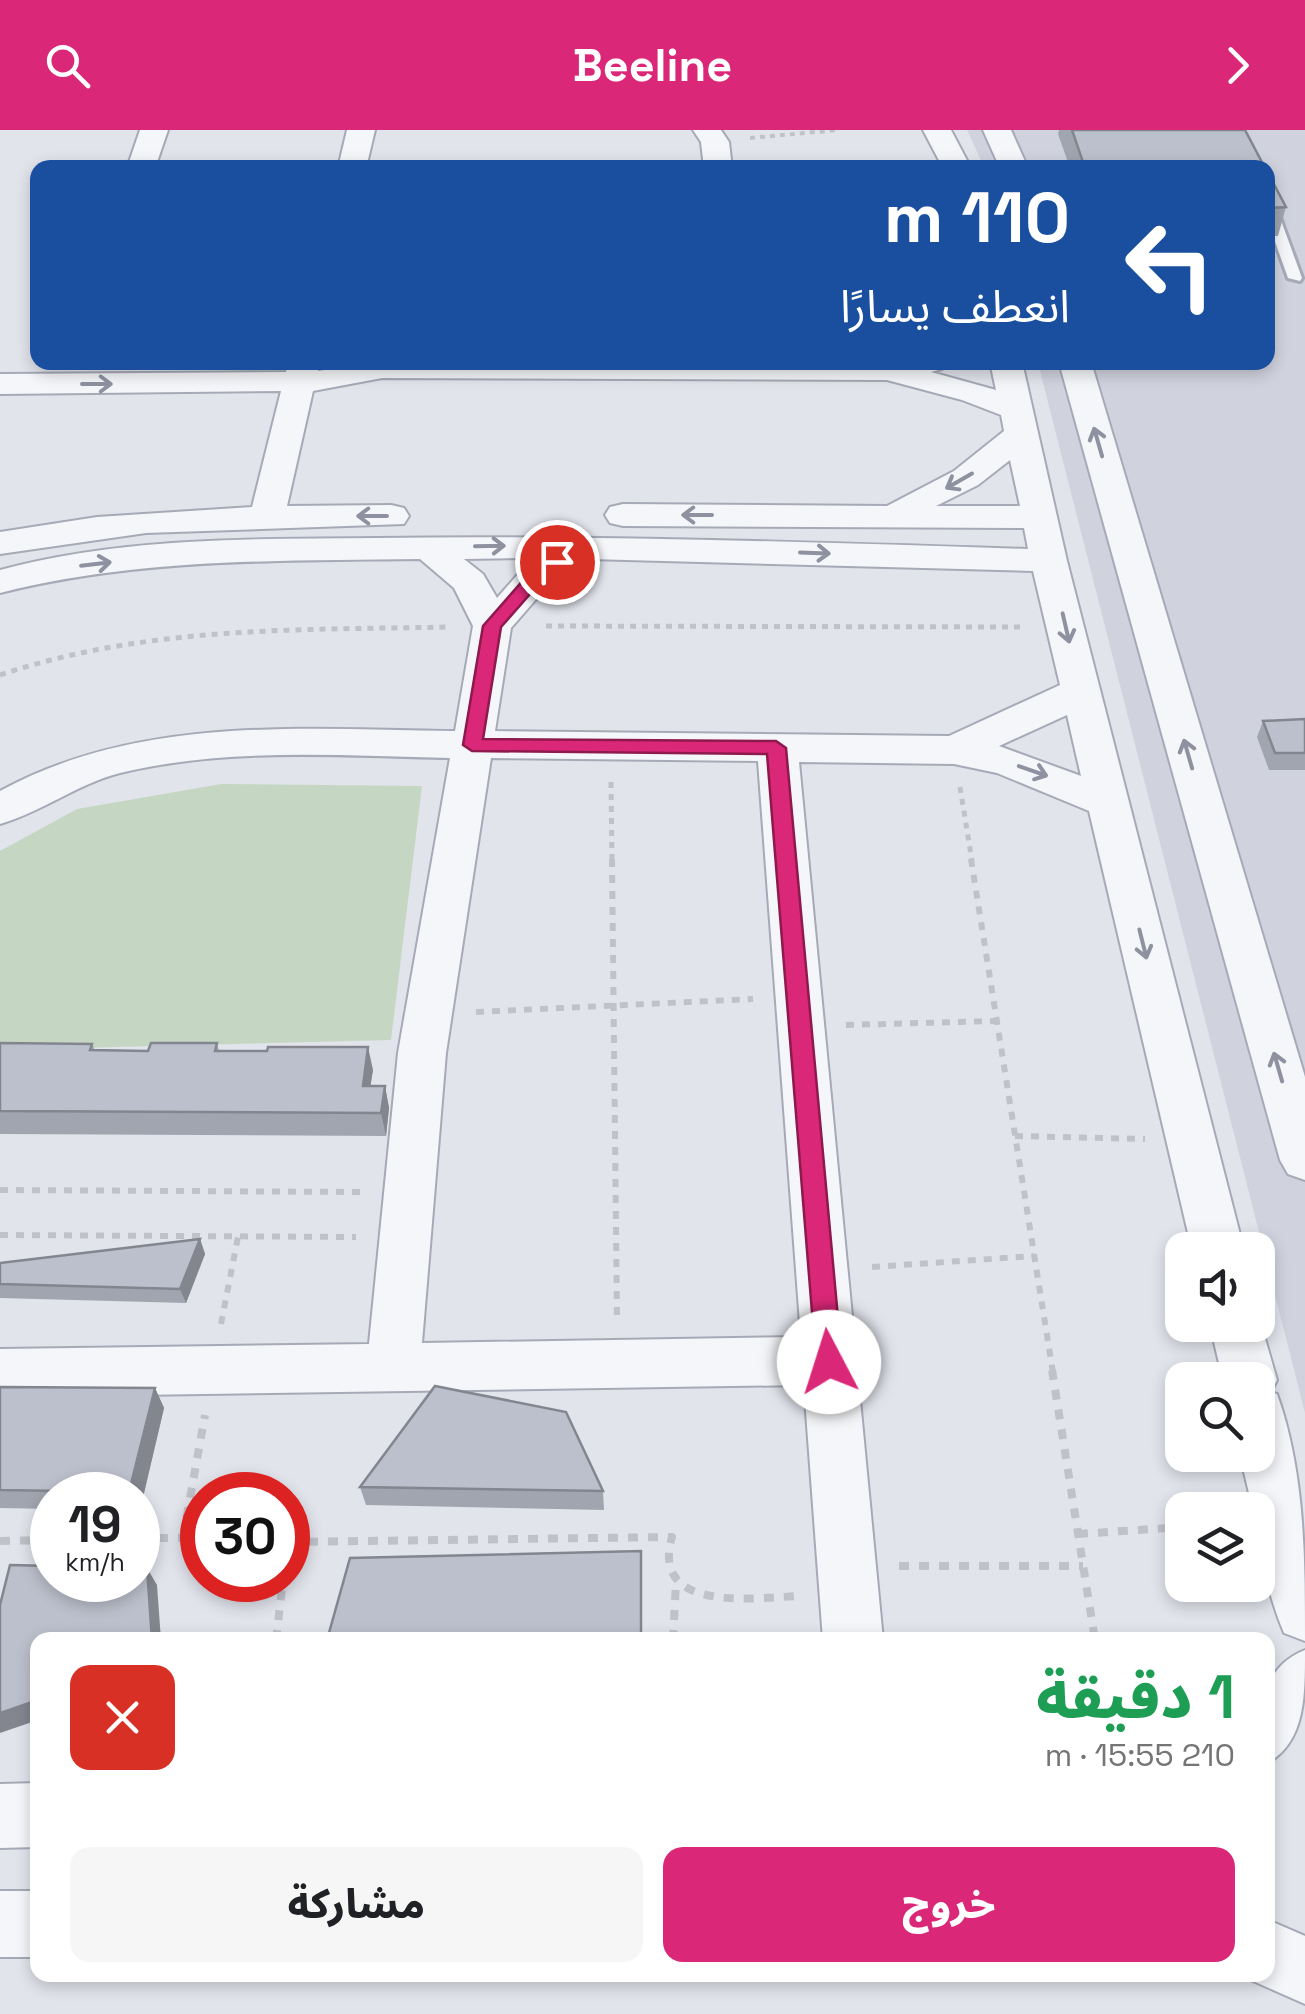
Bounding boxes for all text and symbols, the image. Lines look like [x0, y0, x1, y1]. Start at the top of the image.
text: Beeline [573, 37, 732, 94]
icon: search [40, 38, 95, 93]
icon: forward [1210, 38, 1265, 93]
text: 110 m [884, 173, 1070, 262]
icon: left [1105, 200, 1235, 330]
text: انعطف يسارًا [840, 278, 1070, 335]
one-way arrow [80, 374, 113, 394]
one-way arrow [1088, 427, 1106, 458]
one-way arrow [945, 472, 974, 492]
one-way arrow [357, 506, 390, 526]
one-way arrow [682, 506, 714, 524]
pin [515, 520, 600, 605]
icon: arrive [530, 535, 585, 590]
one-way arrow [473, 537, 505, 556]
one-way arrow [798, 543, 830, 562]
one-way arrow [79, 554, 111, 573]
one-way arrow [1058, 611, 1076, 643]
one-way arrow [1178, 739, 1196, 771]
one-way arrow [1016, 764, 1048, 782]
one-way arrow [1135, 927, 1153, 959]
one-way arrow [1268, 1051, 1286, 1083]
map controls [1165, 1232, 1275, 1602]
button: sound [1165, 1232, 1275, 1342]
position arrow [777, 1310, 881, 1414]
button: search [1165, 1362, 1275, 1472]
speed limit sign: 30 [180, 1472, 310, 1602]
button: layers [1165, 1492, 1275, 1602]
text: 19 [68, 1493, 122, 1557]
text: km/h [65, 1546, 125, 1578]
text: 1 دقيقة [1036, 1659, 1235, 1736]
button: close [70, 1665, 175, 1770]
text: 210 m · 15:55 [1045, 1735, 1235, 1775]
button: مشاركة [70, 1847, 643, 1962]
button: خروج [663, 1847, 1235, 1962]

